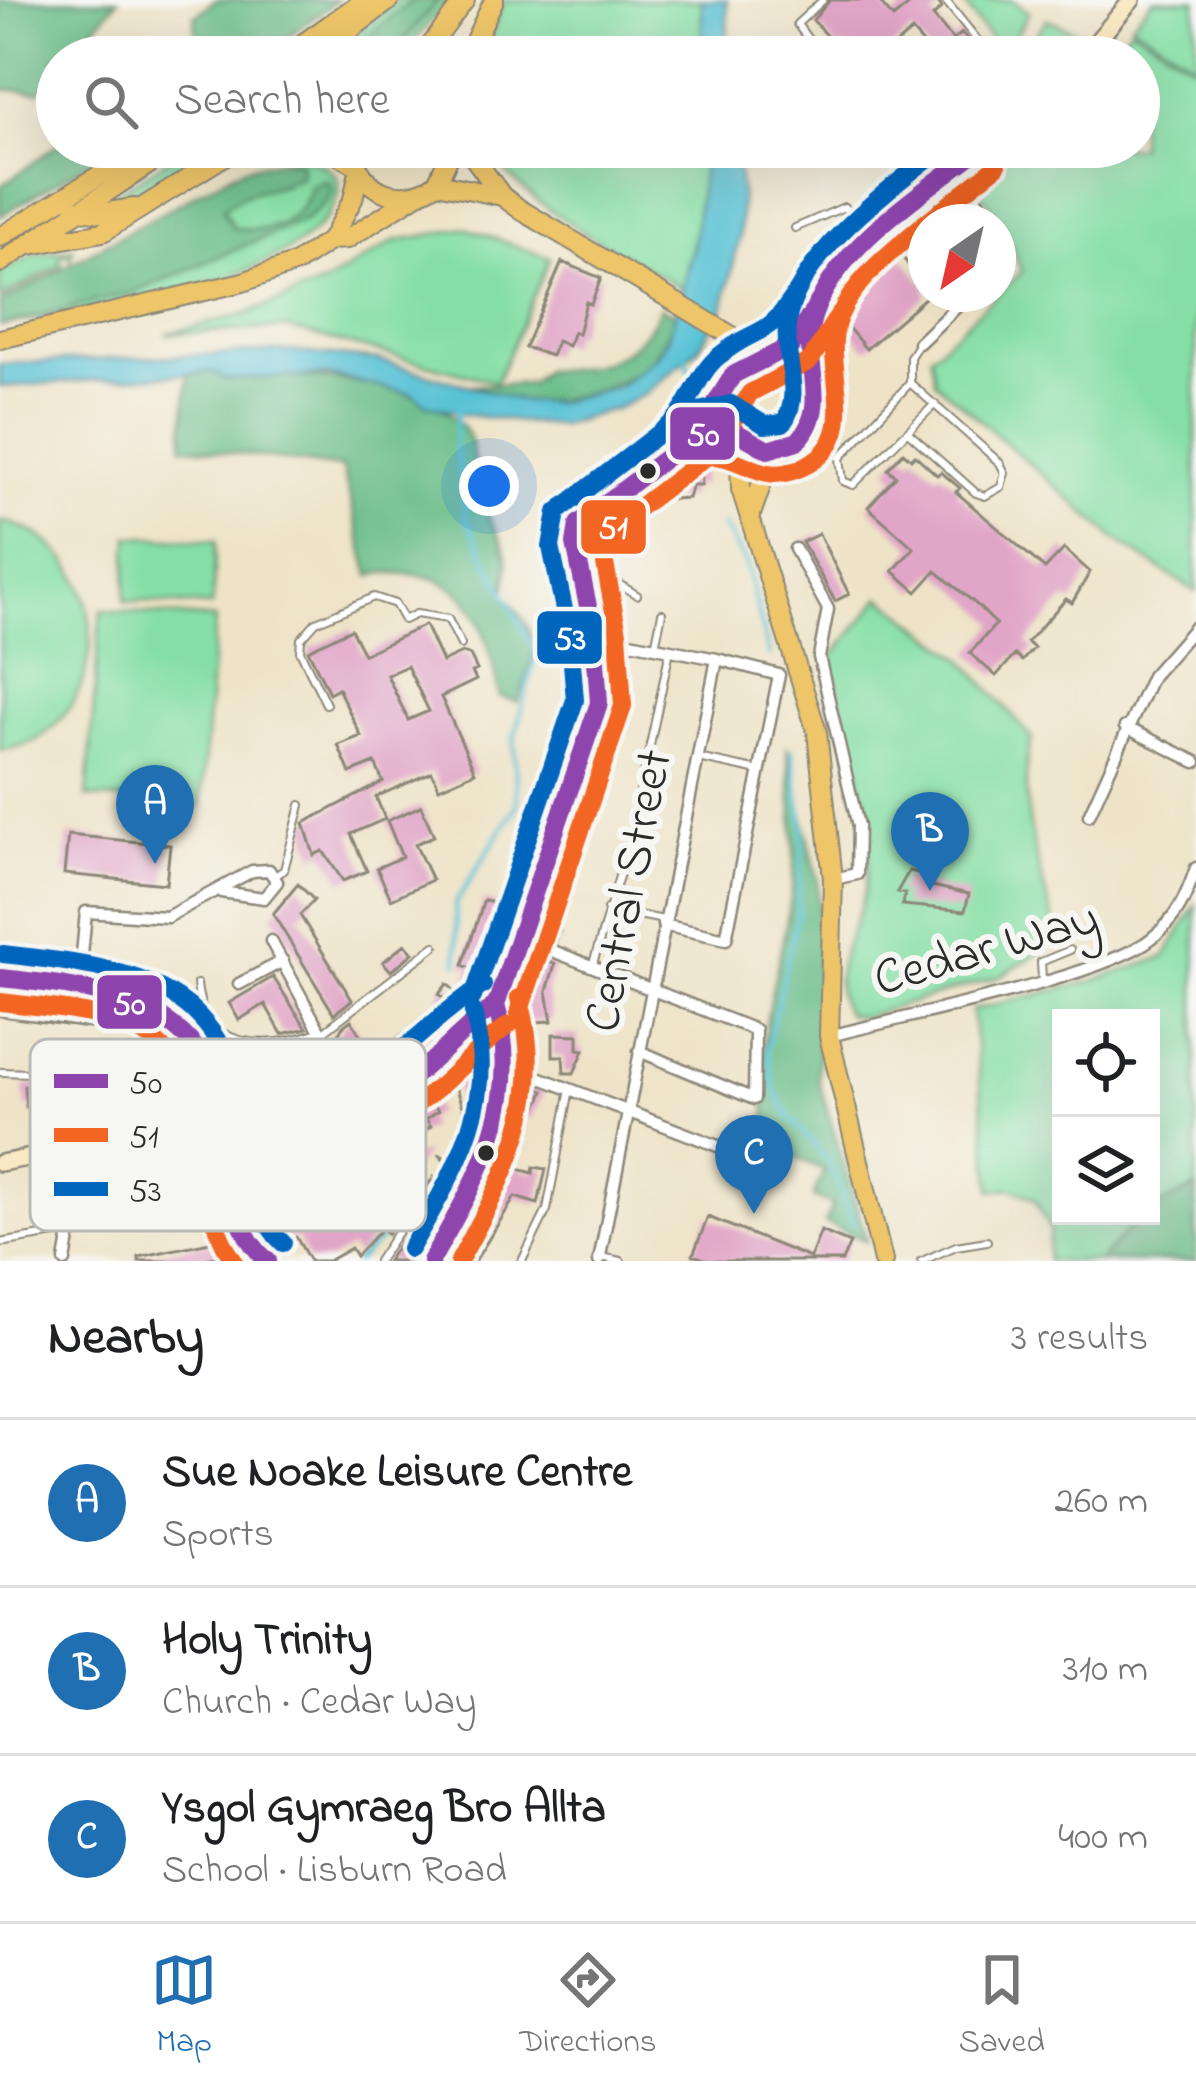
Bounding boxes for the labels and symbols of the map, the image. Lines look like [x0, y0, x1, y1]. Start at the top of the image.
north arrow [908, 204, 1016, 312]
line badge: 50 [668, 405, 737, 462]
text: 50 [686, 413, 720, 461]
your location [459, 456, 519, 516]
unlabelled marker [637, 460, 659, 482]
line badge: 51 [579, 498, 648, 556]
text: 51 [598, 506, 628, 554]
line badge: 53 [535, 609, 604, 666]
text: 53 [554, 617, 586, 665]
street label: Central Street [567, 743, 695, 1039]
pin: A [116, 765, 194, 864]
pin: B [891, 792, 969, 891]
street label: Cedar Way [866, 883, 1108, 1019]
line badge: 50 [95, 973, 164, 1031]
text: 50 [112, 982, 146, 1030]
legend [30, 1039, 426, 1231]
text: 50 [129, 1061, 162, 1109]
text: 51 [129, 1115, 158, 1163]
pin: C [715, 1115, 793, 1214]
unlabelled marker [475, 1142, 497, 1164]
text: 53 [129, 1169, 162, 1217]

